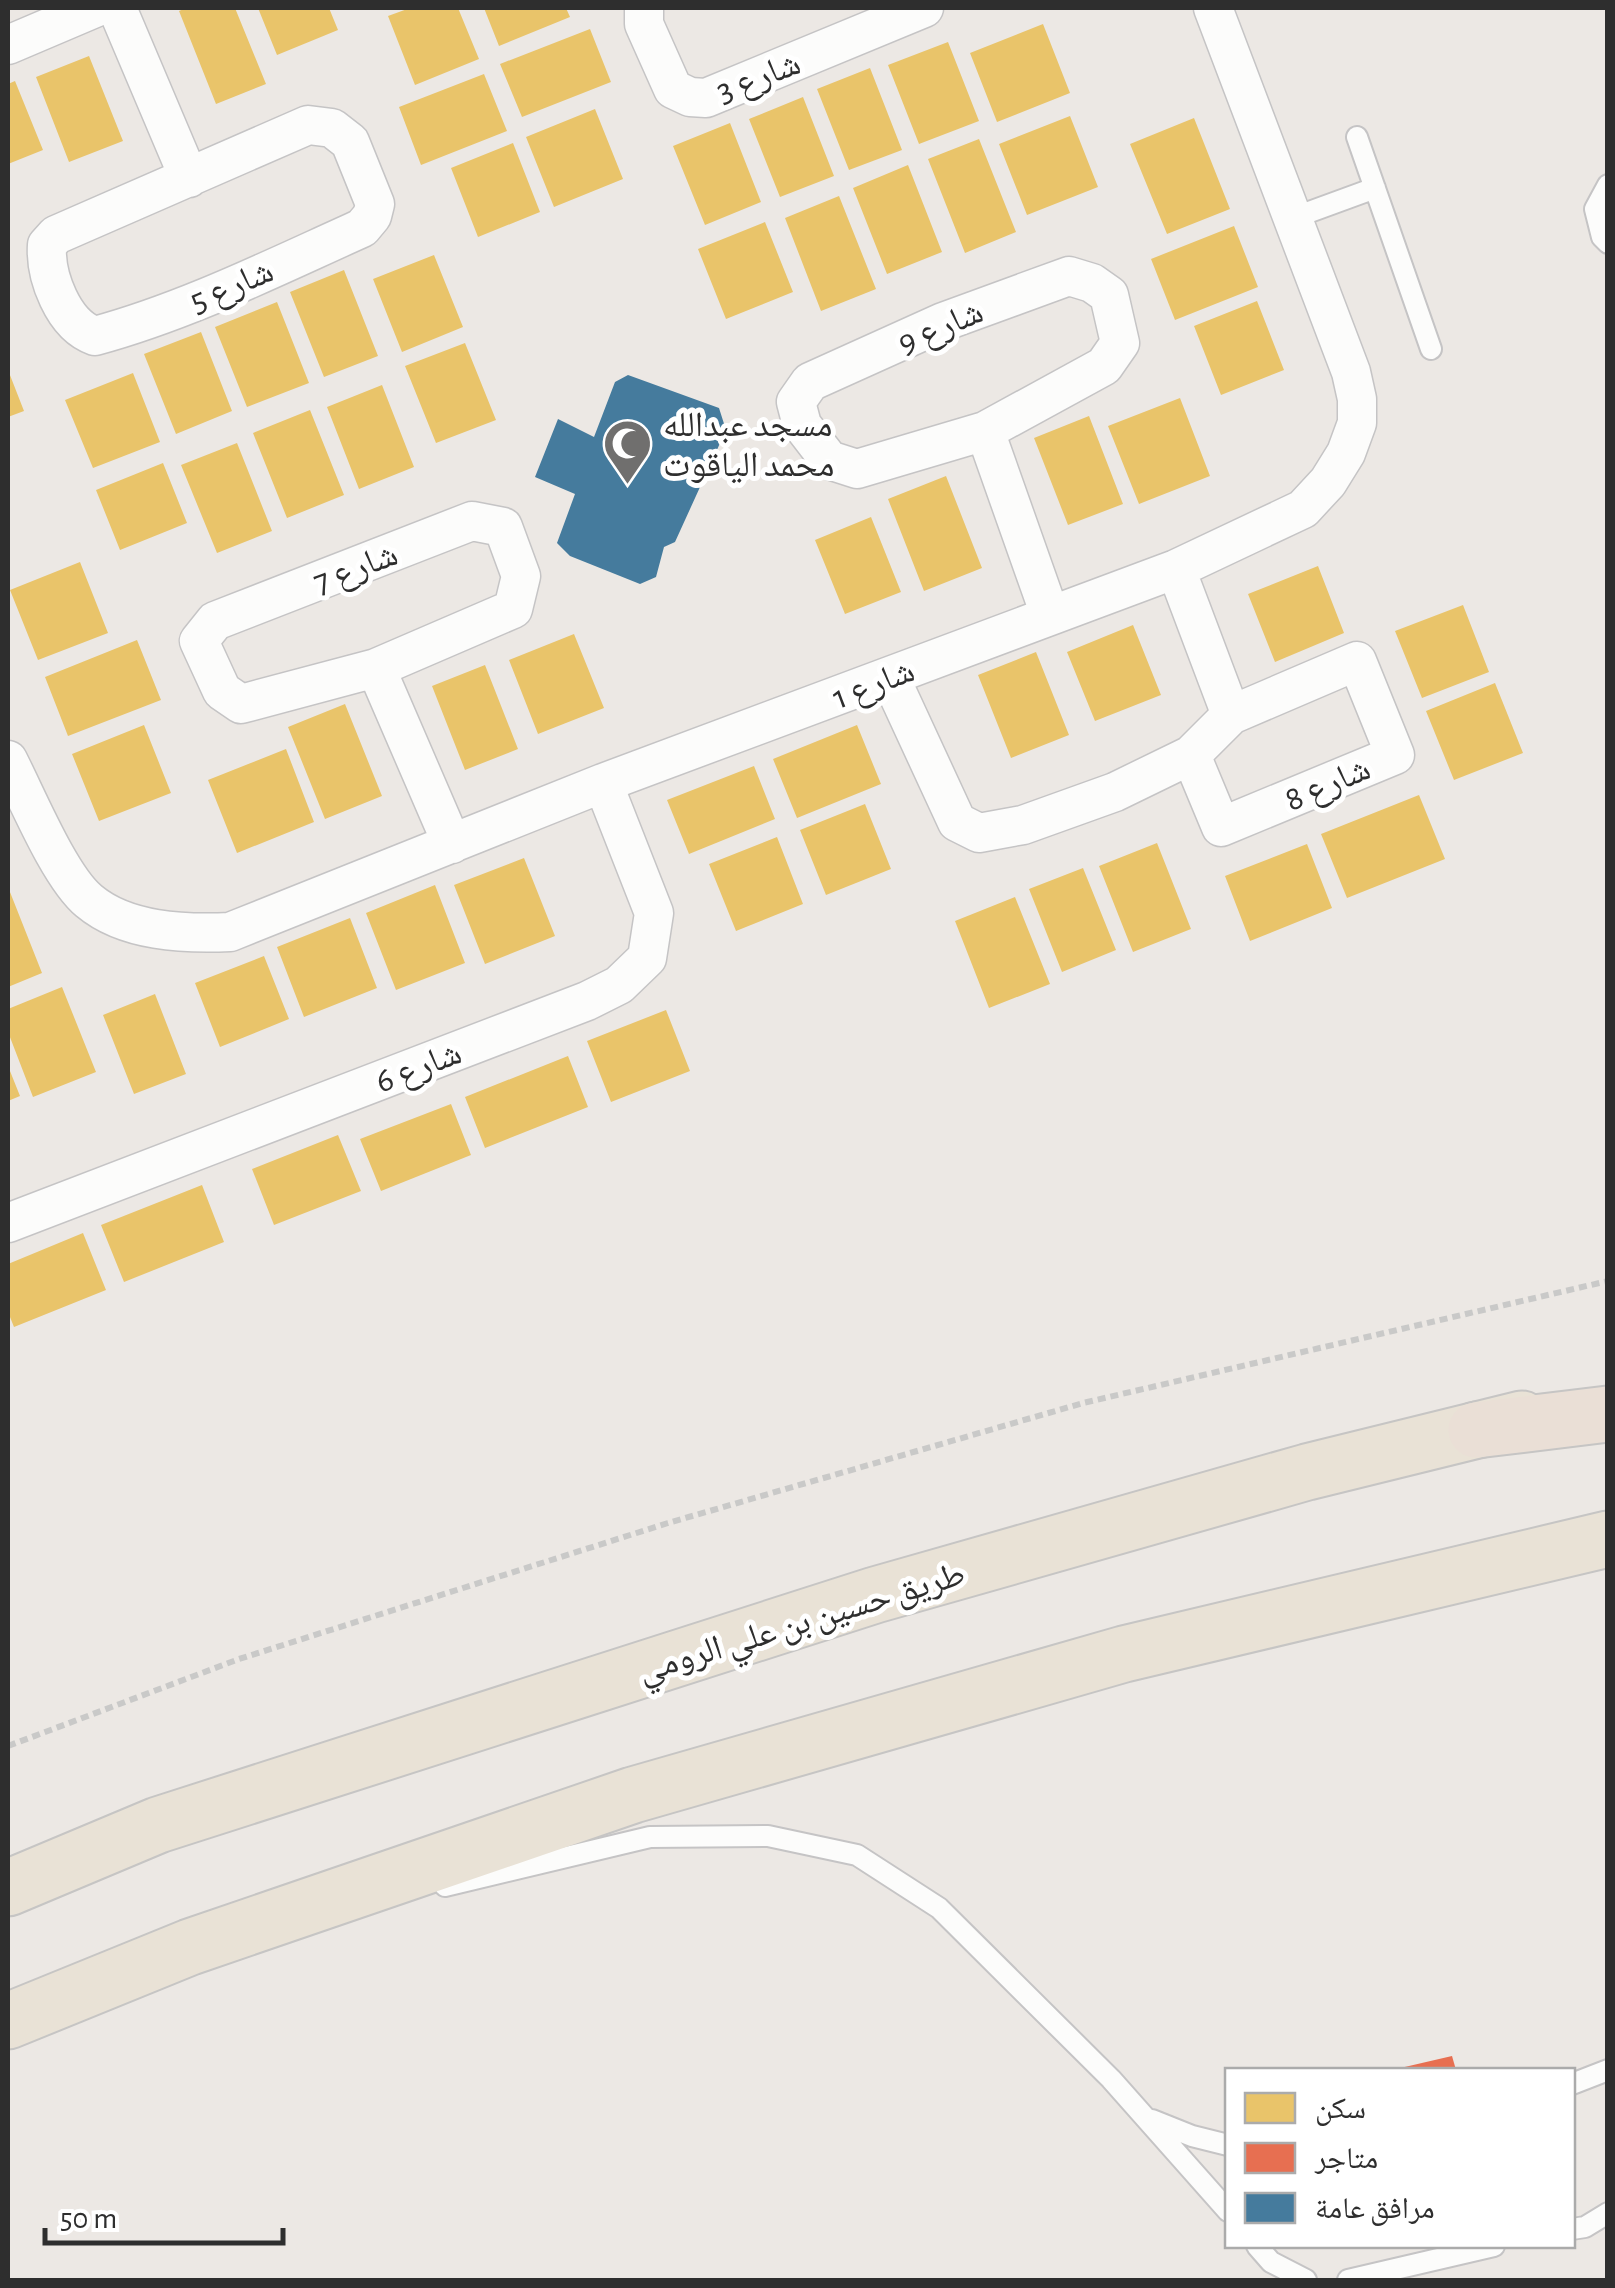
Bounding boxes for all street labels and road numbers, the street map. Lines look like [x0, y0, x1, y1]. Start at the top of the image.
street label: شارع 3 [712, 46, 806, 112]
street label: شارع 5 [185, 253, 280, 322]
street label: شارع 9 [893, 294, 989, 364]
street label: شارع 7 [309, 536, 403, 603]
street label: شارع 1 [828, 653, 920, 719]
street label: شارع 8 [1280, 751, 1377, 821]
street label: شارع 6 [371, 1035, 467, 1102]
street label: طريق حسين بن علي الرومي [634, 1556, 972, 1697]

